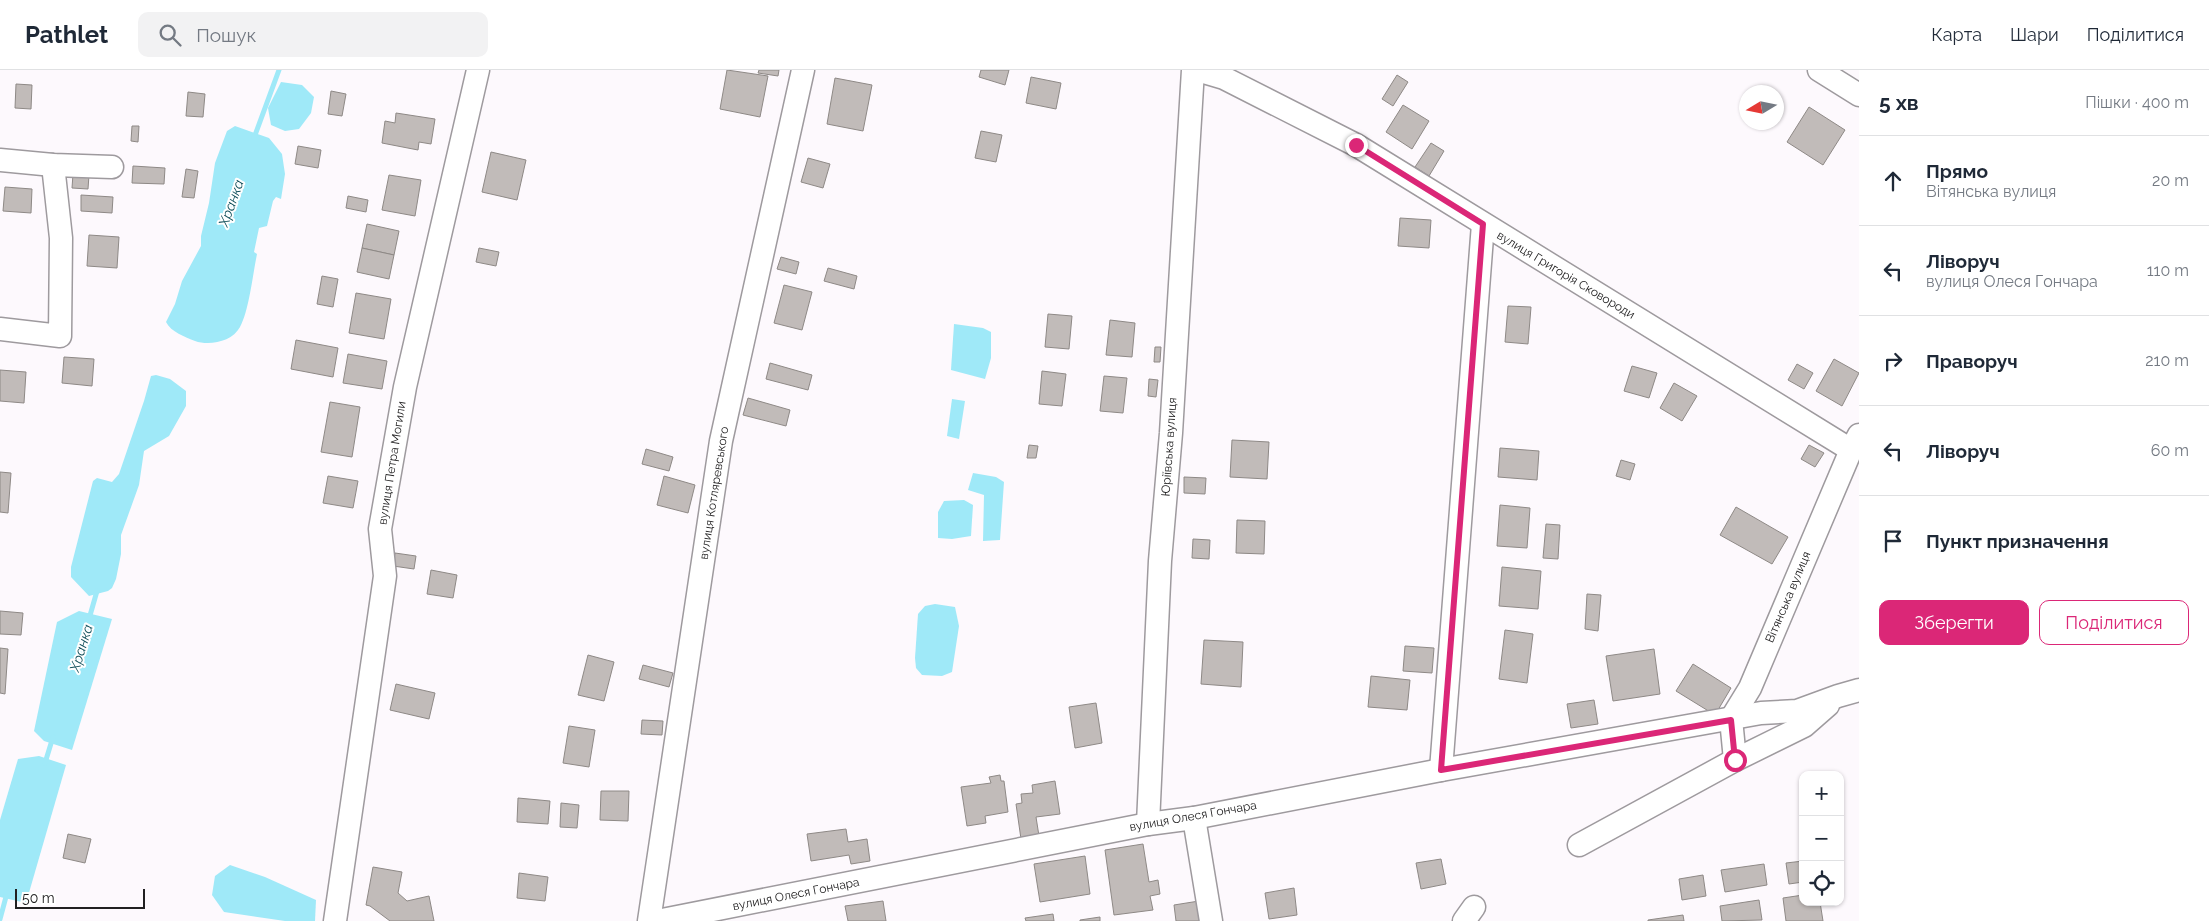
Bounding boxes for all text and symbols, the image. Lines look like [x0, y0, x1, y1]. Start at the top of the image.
search box [138, 12, 488, 57]
text: Pathlet [25, 20, 108, 49]
icon: search [156, 21, 184, 49]
text: Пошук [196, 24, 256, 46]
text: Карта [1931, 24, 1982, 45]
text: Шари [2010, 24, 2059, 45]
text: Поділитися [2087, 24, 2184, 45]
north arrow [1739, 85, 1784, 130]
text: 5 хв [1879, 90, 1919, 115]
text: Пішки · 400 m [2085, 93, 2189, 112]
route end [1345, 134, 1368, 157]
text: Прямо [1926, 160, 1988, 182]
icon: ahead [1879, 167, 1907, 195]
text: 20 m [2152, 171, 2189, 190]
water label: Хранка [215, 178, 247, 229]
text: Вітянська вулиця [1926, 182, 2056, 201]
street label: вулиця Григорія Сковороди [1494, 228, 1638, 322]
text: Ліворуч [1926, 250, 2000, 272]
icon: left [1879, 257, 1907, 285]
text: 110 m [2147, 261, 2189, 280]
text: вулиця Олеся Гончара [1926, 272, 2098, 291]
icon: right [1879, 347, 1907, 375]
text: Праворуч [1926, 350, 2018, 372]
text: 210 m [2145, 351, 2189, 370]
street label: Юріївська вулиця [1159, 397, 1179, 497]
street label: вулиця Петра Могили [375, 400, 409, 526]
street label: вулиця Котляревського [697, 425, 731, 561]
icon: left [1879, 437, 1907, 465]
text: Ліворуч [1926, 440, 2000, 462]
text: 60 m [2151, 441, 2189, 460]
icon: arrive [1879, 527, 1907, 555]
text: Пункт призначення [1926, 530, 2109, 552]
street label: Вітянська вулиця [1762, 549, 1814, 645]
button: Зберегти [1879, 600, 2029, 645]
button: Поділитися [2039, 600, 2189, 645]
water label: Хранка [66, 623, 96, 674]
route start [1724, 749, 1747, 772]
map controls [1799, 771, 1844, 906]
button: + [1799, 771, 1844, 816]
street label: вулиця Олеся Гончара [1128, 798, 1258, 834]
button: − [1799, 816, 1844, 861]
button: locate [1799, 861, 1844, 906]
street label: вулиця Олеся Гончара [731, 875, 861, 913]
scale bar [15, 886, 145, 909]
text: 50 m [22, 890, 55, 906]

